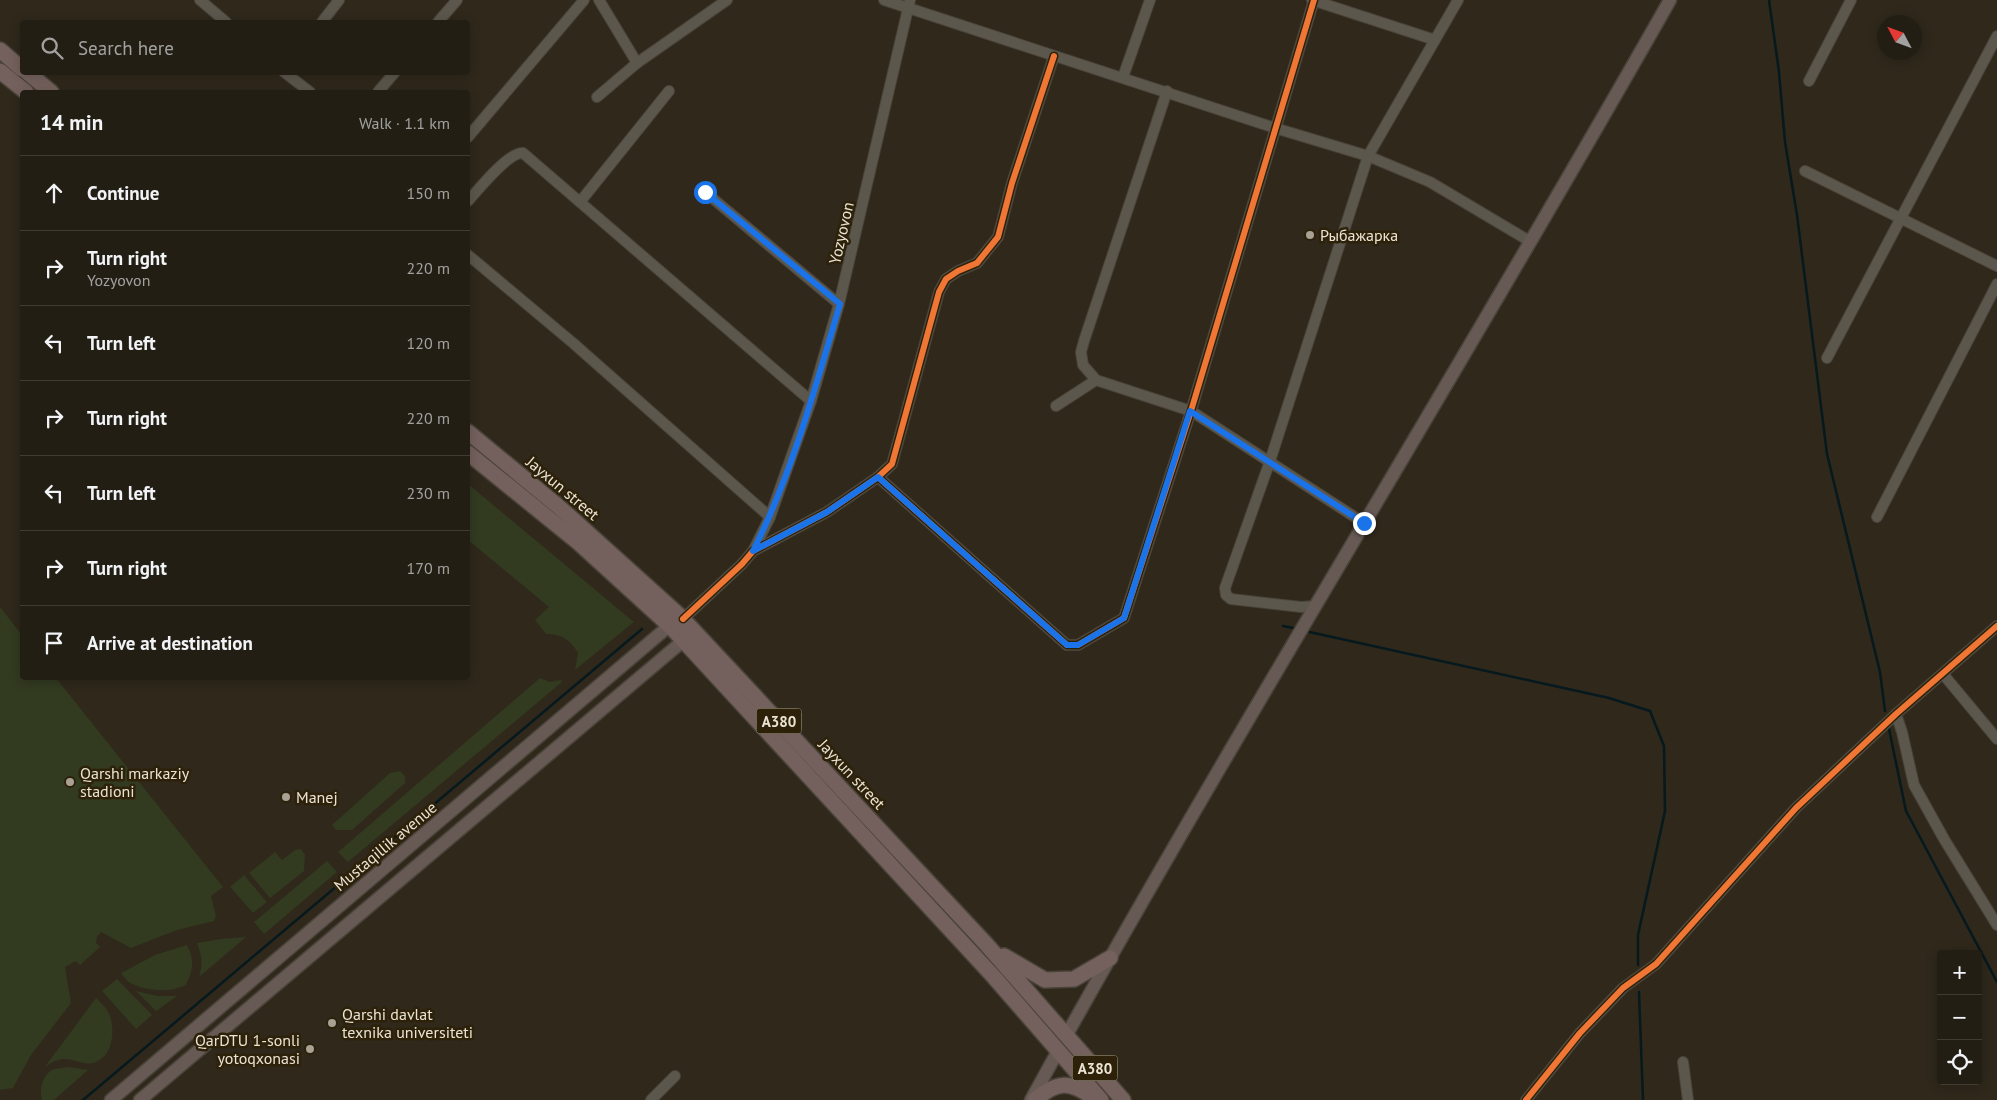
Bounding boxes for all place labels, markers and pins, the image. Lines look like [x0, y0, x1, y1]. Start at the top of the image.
place label: Рыбажарка [1320, 225, 1398, 245]
marker: Рыбажарка [1304, 229, 1316, 241]
place label: Qarshi markaziy stadioni [80, 763, 190, 801]
marker: Qarshi markaziy stadioni [64, 776, 76, 788]
place label: Manej [296, 787, 338, 807]
marker: Manej [280, 791, 292, 803]
place label: Qarshi davlat texnika universiteti [342, 1004, 473, 1042]
marker: Qarshi davlat texnika universiteti [326, 1017, 338, 1029]
place label: QarDTU 1-sonli yotoqxonasi [195, 1030, 300, 1068]
marker: QarDTU 1-sonli yotoqxonasi [304, 1043, 316, 1055]

